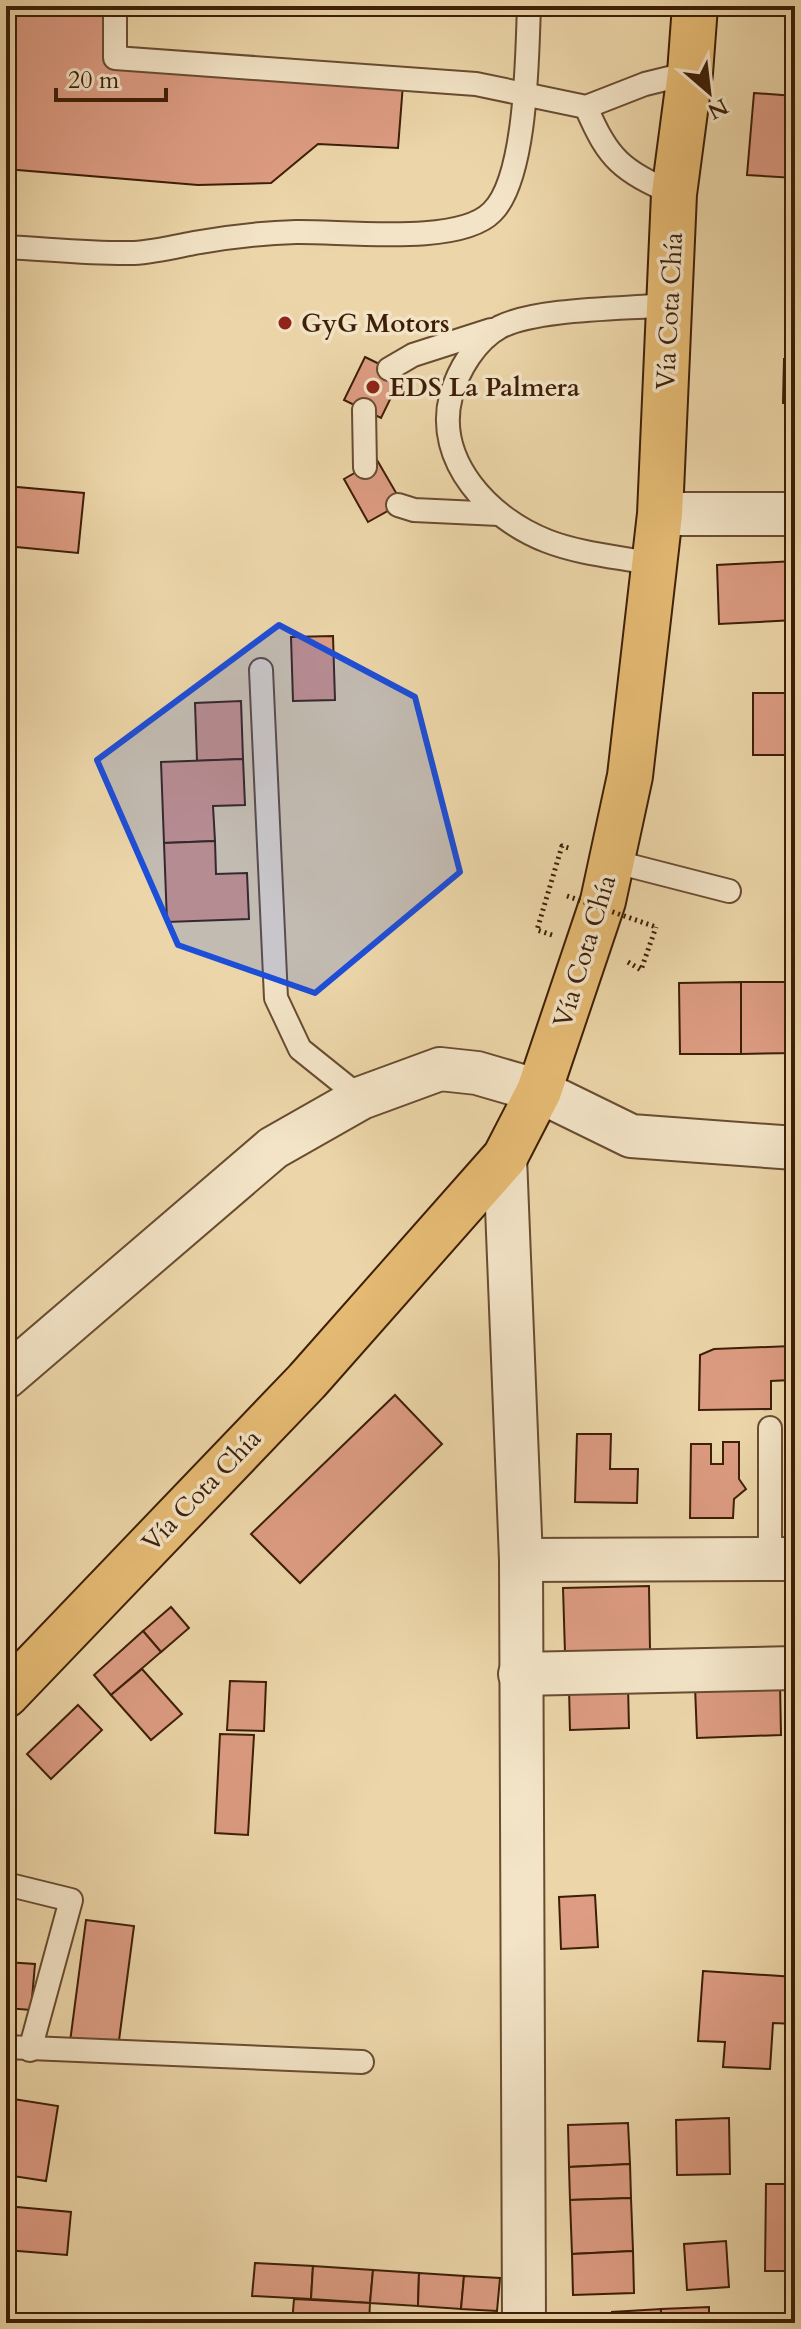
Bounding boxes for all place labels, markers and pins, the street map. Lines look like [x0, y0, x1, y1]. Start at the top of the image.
place label: GyG Motors [301, 306, 450, 341]
marker: GyG Motors [276, 314, 294, 332]
place label: EDS La Palmera [389, 370, 580, 405]
marker: EDS La Palmera [364, 378, 382, 396]

